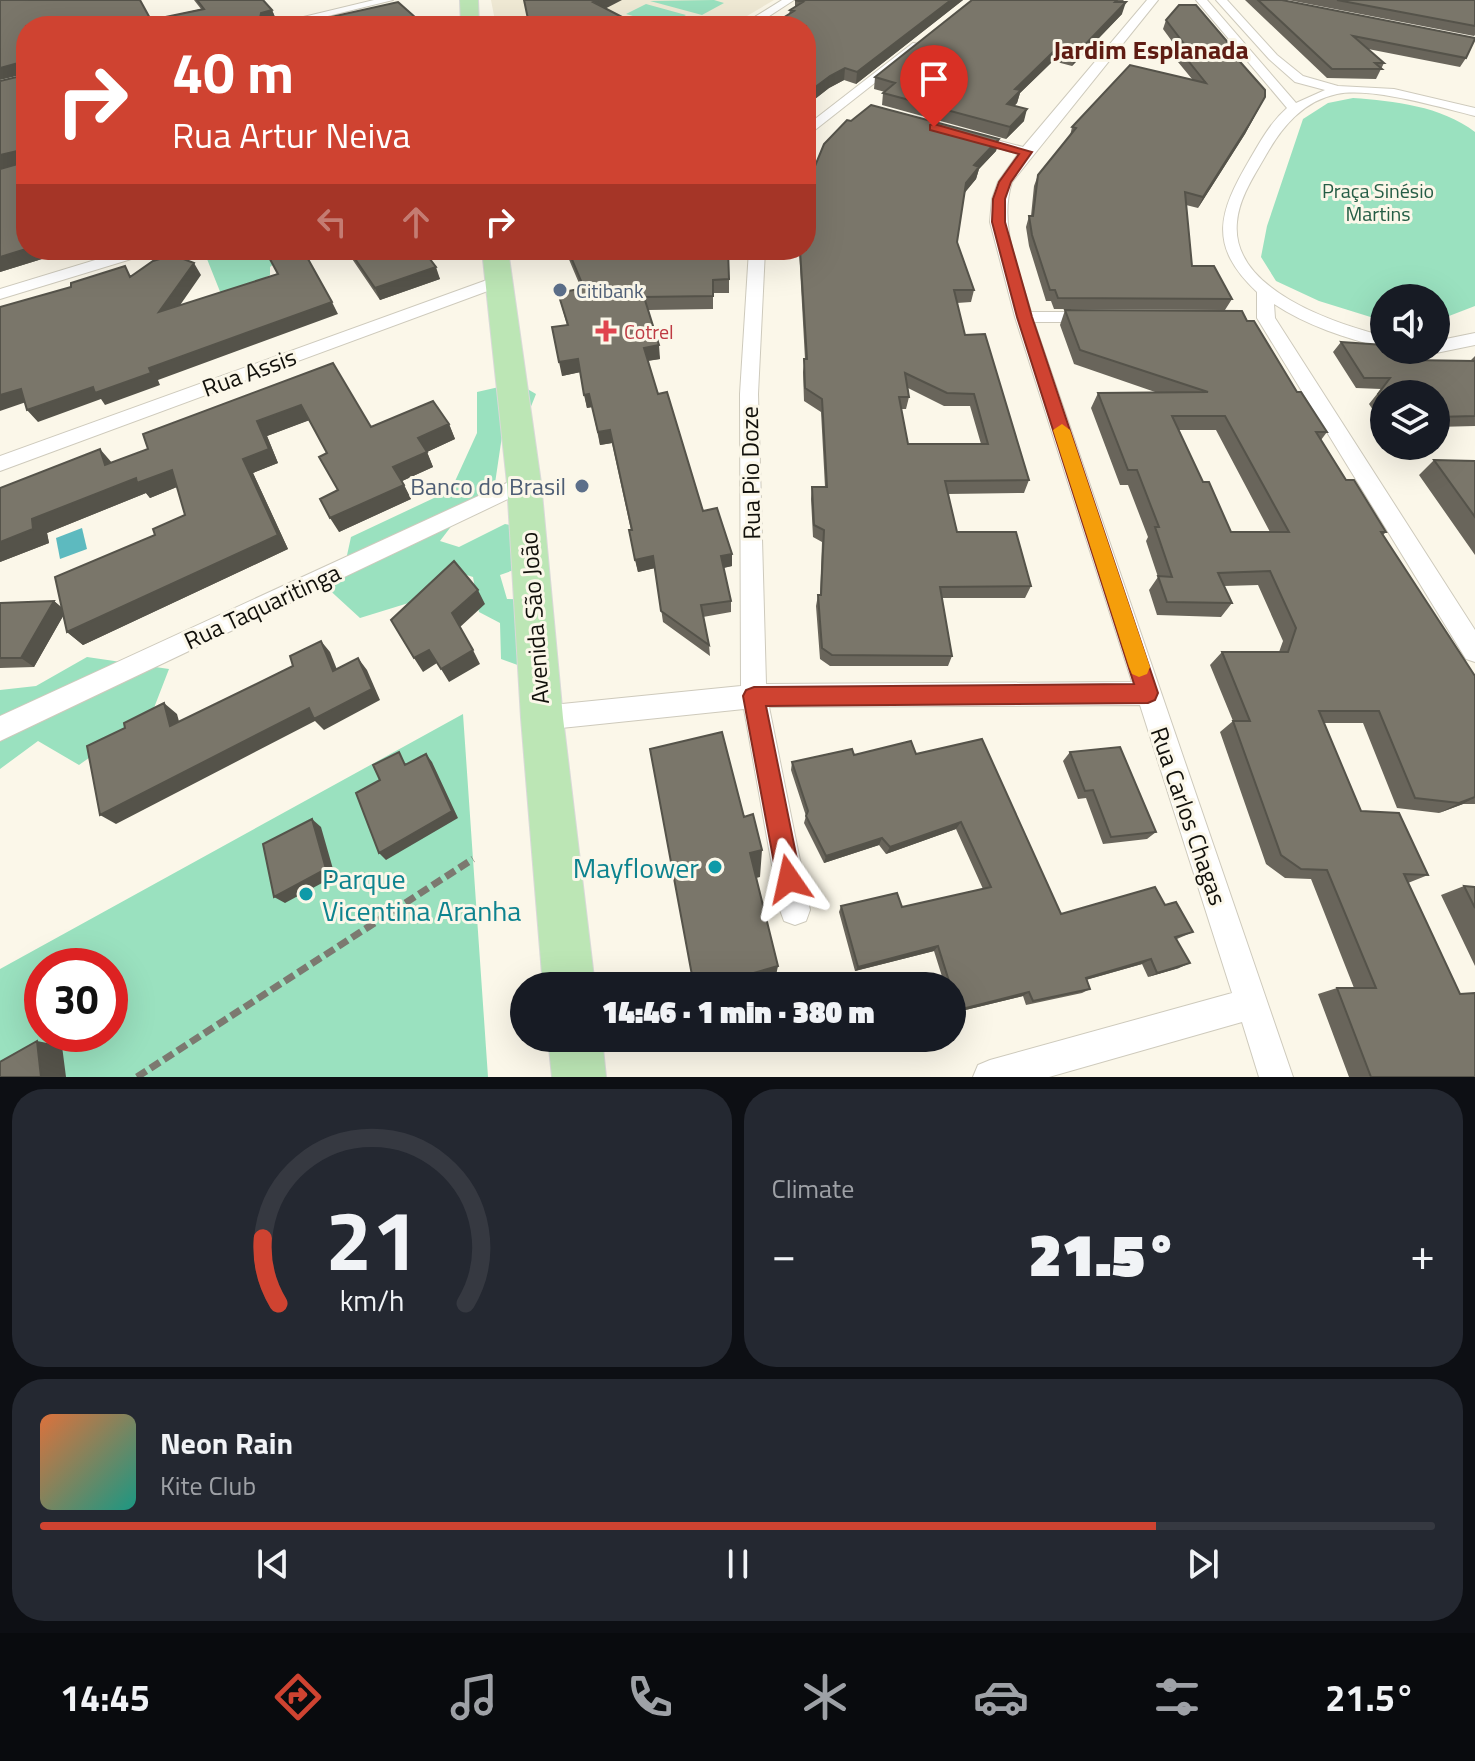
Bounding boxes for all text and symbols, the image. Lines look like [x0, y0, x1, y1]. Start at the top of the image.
text: 40 m [172, 30, 294, 115]
district label: Jardim Esplanada [1053, 30, 1249, 69]
pin [900, 45, 968, 127]
icon: right [40, 48, 144, 152]
icon: arrive [912, 57, 956, 101]
text: Rua Artur Neiva [172, 107, 410, 162]
park label: Praça Sinésio Martins [1322, 175, 1434, 229]
icon: left [310, 200, 354, 244]
icon: ahead [394, 200, 438, 244]
icon: right [478, 200, 522, 244]
place label: Citibank [576, 275, 644, 306]
marker: Citibank [551, 281, 569, 299]
map controls [1370, 284, 1450, 460]
button: sound [1370, 284, 1450, 364]
place label: Cotrel [624, 316, 674, 347]
marker: Cotrel [595, 320, 617, 342]
street label: Rua Assis [197, 338, 301, 406]
button: layers [1370, 380, 1450, 460]
street label: Rua Pio Doze [731, 406, 769, 540]
place label: Banco do Brasil [410, 468, 566, 504]
marker: Banco do Brasil [573, 477, 591, 495]
street label: Avenida São João [510, 531, 558, 705]
street label: Rua Taquaritinga [178, 554, 346, 658]
street label: Rua Carlos Chagas [1142, 722, 1236, 910]
position arrow [747, 837, 831, 921]
place label: Mayflower [573, 846, 699, 889]
place label: Parque Vicentina Aranha [322, 857, 521, 932]
marker: Mayflower [706, 858, 724, 876]
marker: Parque Vicentina Aranha [297, 885, 315, 903]
speed limit sign: 30 [24, 948, 128, 1052]
text: 14:46 · 1 min · 380 m [602, 989, 874, 1035]
text: Climate [772, 1169, 854, 1208]
text: 21 [325, 1176, 418, 1302]
text: 21.5° [1029, 1208, 1178, 1299]
text: − [772, 1220, 796, 1287]
text: + [1410, 1220, 1435, 1287]
text: km/h [339, 1279, 404, 1322]
text: Neon Rain [160, 1420, 293, 1466]
text: Kite Club [160, 1466, 256, 1505]
icon: previous [251, 1542, 295, 1586]
icon: pause [716, 1542, 760, 1586]
icon: next [1181, 1542, 1225, 1586]
icon: directions [270, 1669, 326, 1725]
icon: music [446, 1669, 502, 1725]
icon: phone [622, 1669, 678, 1725]
icon: climate [797, 1669, 853, 1725]
icon: car [973, 1669, 1029, 1725]
icon: filters [1149, 1669, 1205, 1725]
text: 14:45 [60, 1670, 150, 1725]
text: 21.5° [1325, 1670, 1415, 1725]

